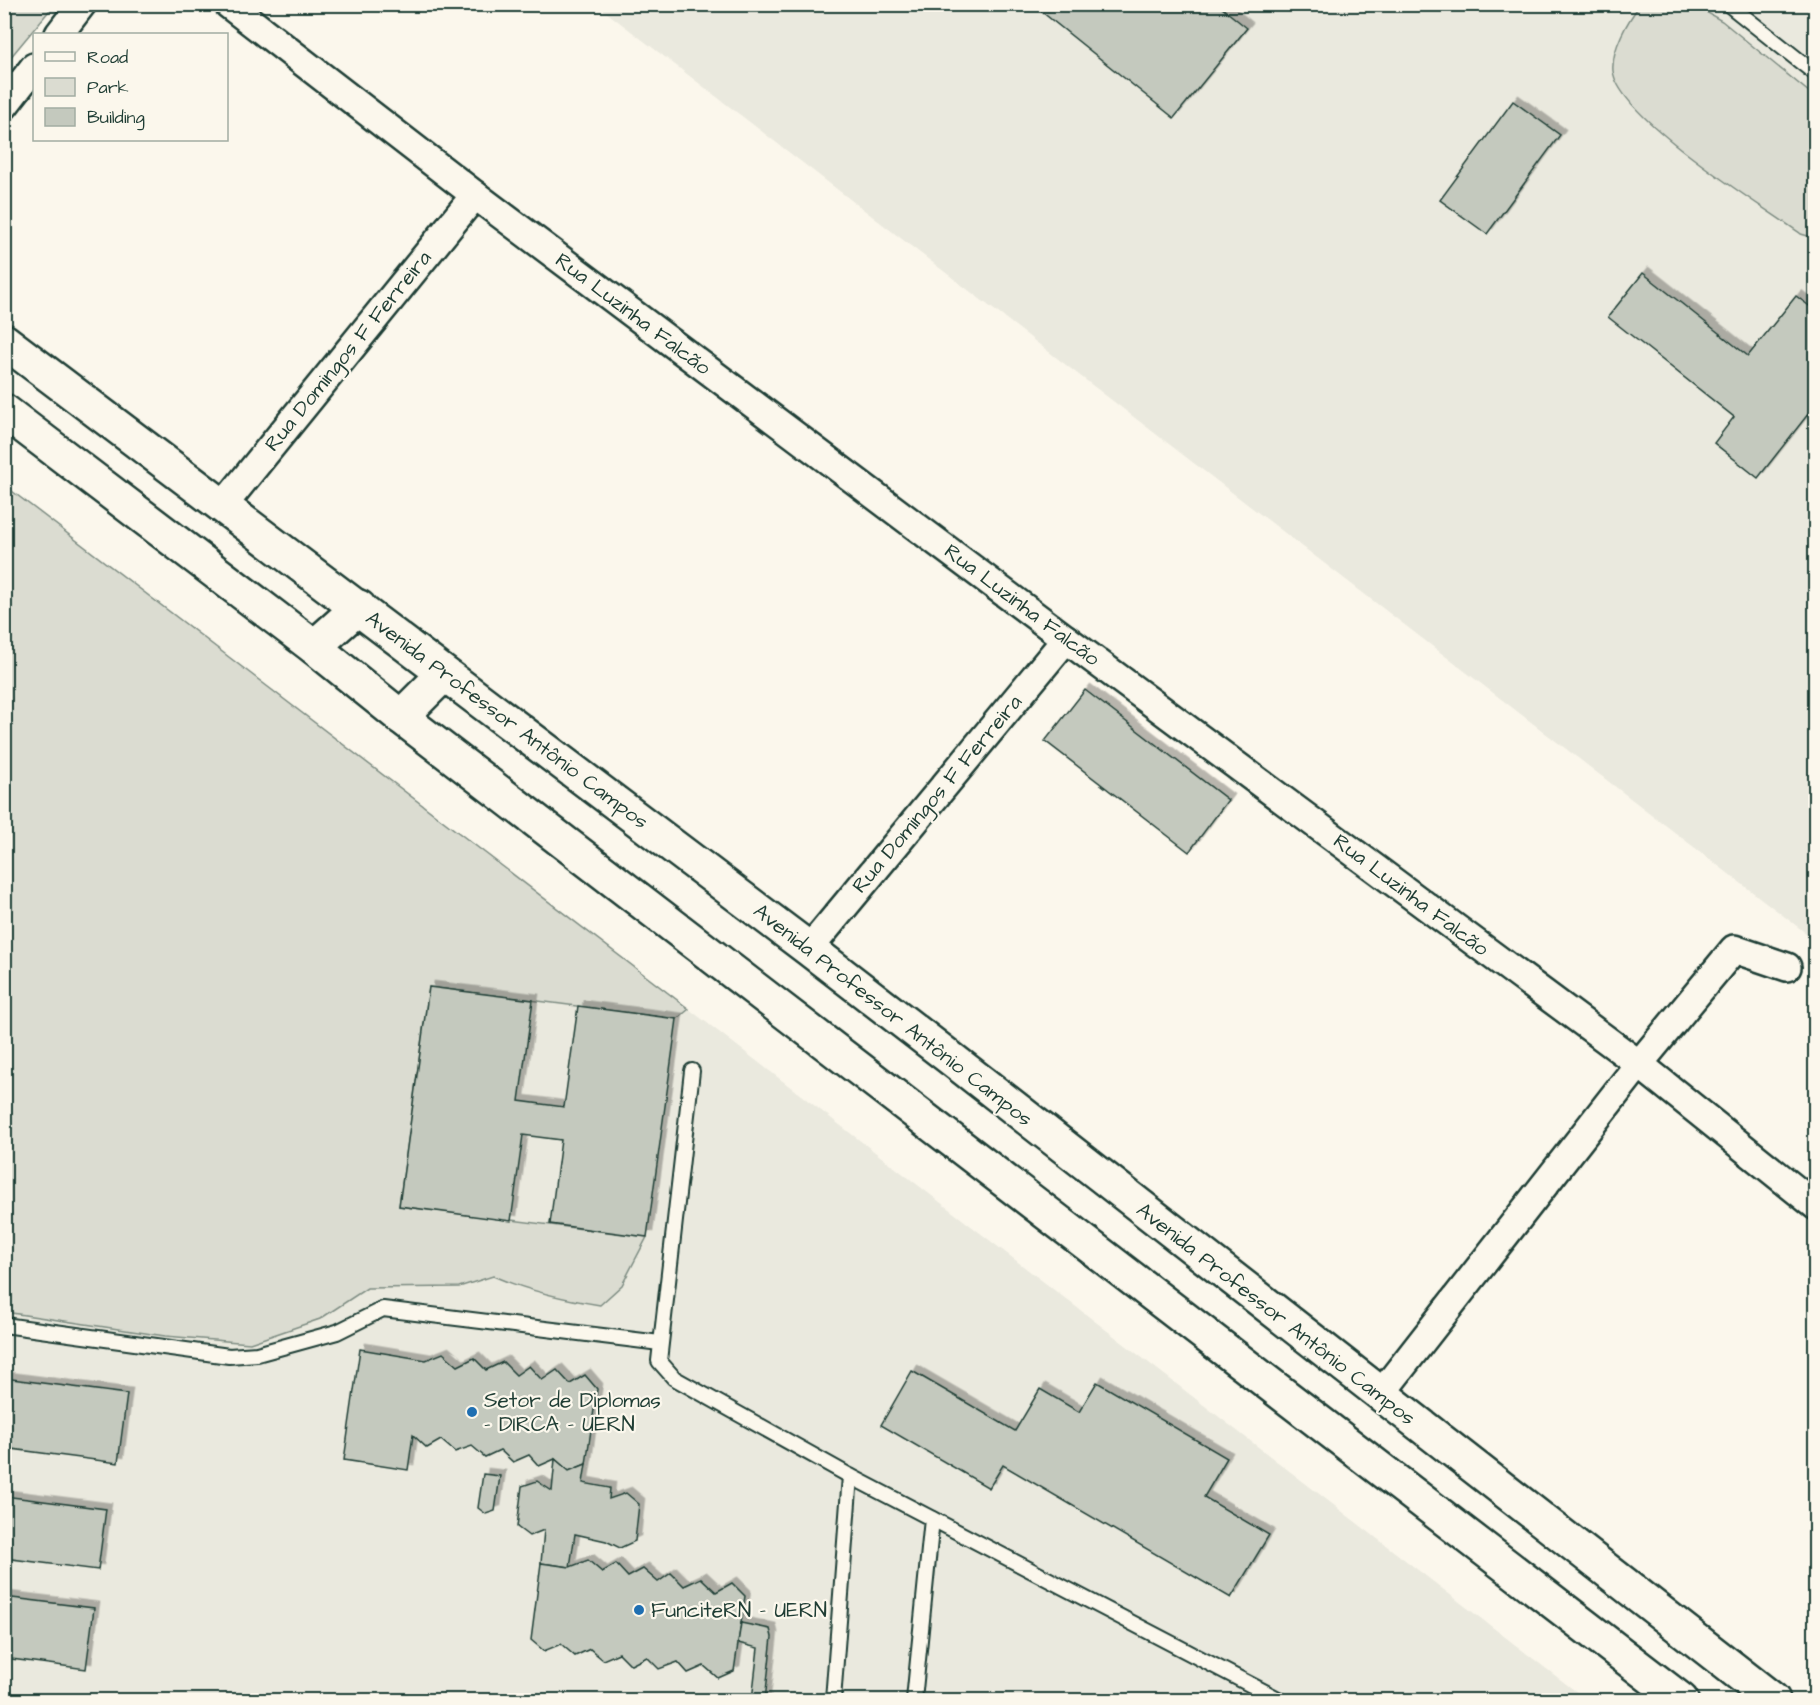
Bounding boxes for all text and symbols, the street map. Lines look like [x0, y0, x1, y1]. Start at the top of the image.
legend [33, 33, 228, 141]
text: Road [87, 45, 128, 70]
text: Park [87, 75, 129, 100]
text: Building [87, 105, 145, 131]
street label: Rua Domingos F Ferreira [258, 244, 440, 459]
street label: Rua Luzinha Falcão [549, 246, 717, 382]
street label: Rua Luzinha Falcão [938, 537, 1106, 673]
street label: Avenida Professor Antônio Campos [359, 604, 654, 837]
street label: Rua Domingos F Ferreira [845, 688, 1030, 901]
street label: Rua Luzinha Falcão [1327, 827, 1495, 963]
street label: Avenida Professor Antônio Campos [747, 897, 1039, 1134]
street label: Avenida Professor Antônio Campos [1130, 1196, 1422, 1433]
place label: Setor de Diplomas - DIRCA - UERN [484, 1386, 661, 1439]
marker: Setor de Diplomas - DIRCA - UERN [465, 1405, 479, 1419]
place label: FunciteRN - UERN [651, 1596, 827, 1625]
marker: FunciteRN - UERN [632, 1603, 646, 1617]

